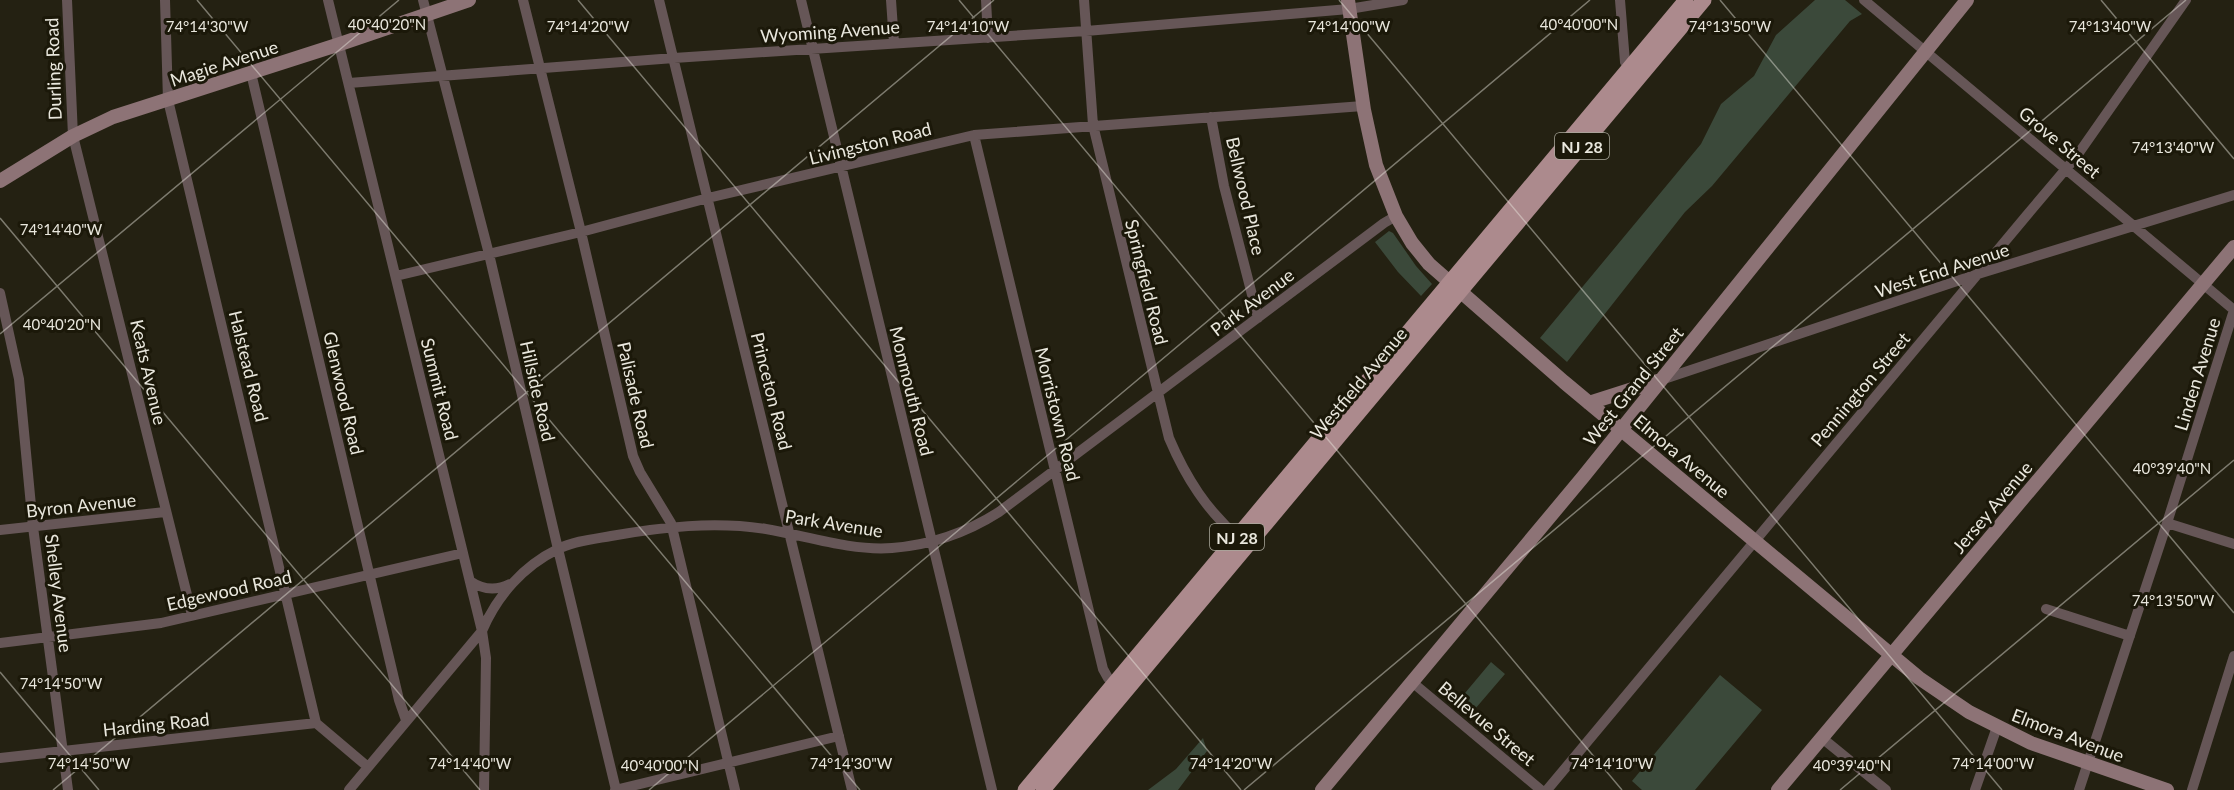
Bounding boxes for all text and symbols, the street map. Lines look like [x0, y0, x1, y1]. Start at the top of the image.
text: 40°40'20"N [348, 15, 426, 33]
street label: Wyoming Avenue [760, 15, 900, 47]
text: 40°40'00"N [1540, 15, 1618, 33]
street label: Durling Road [40, 17, 66, 121]
text: 74°14'30"W [166, 17, 249, 35]
text: 74°14'20"W [547, 17, 630, 35]
text: 74°14'10"W [927, 17, 1010, 35]
text: 74°14'00"W [1308, 17, 1391, 35]
text: 74°13'50"W [1689, 17, 1772, 35]
text: 74°13'40"W [2069, 17, 2152, 35]
street label: Magie Avenue [167, 35, 281, 91]
street label: Grove Street [2015, 102, 2106, 183]
street label: Livingston Road [806, 117, 934, 169]
road number: NJ 28 [1555, 133, 1609, 159]
street label: Bellwood Place [1222, 135, 1270, 257]
text: 74°13'40"W [2132, 138, 2215, 156]
street label: Springfield Road [1121, 217, 1173, 347]
text: 74°14'40"W [20, 220, 103, 238]
street label: West End Avenue [1872, 238, 2012, 302]
street label: Park Avenue [1206, 263, 1298, 341]
street label: Halstead Road [225, 308, 273, 424]
text: 40°40'20"N [23, 315, 101, 333]
street label: Linden Avenue [2169, 315, 2225, 433]
street label: Keats Avenue [126, 317, 172, 427]
street label: West Grand Street [1578, 322, 1688, 450]
street label: Westfield Avenue [1305, 323, 1411, 443]
street label: Monmouth Road [885, 324, 939, 458]
street label: Pennington Street [1806, 327, 1915, 451]
street label: Glenwood Road [319, 329, 369, 457]
street label: Princeton Road [747, 330, 797, 452]
street label: Summit Road [417, 336, 463, 442]
street label: Hillside Road [516, 339, 560, 443]
street label: Palisade Road [613, 339, 659, 451]
street label: Morristown Road [1031, 345, 1085, 483]
street label: Elmora Avenue [1630, 409, 1734, 503]
street label: Jersey Avenue [1947, 457, 2037, 557]
text: 40°39'40"N [2133, 459, 2211, 477]
street label: Byron Avenue [25, 488, 137, 522]
street label: Park Avenue [784, 504, 884, 542]
road number: NJ 28 [1210, 524, 1264, 550]
street label: Shelley Avenue [41, 532, 77, 654]
street label: Edgewood Road [164, 565, 294, 615]
text: 74°13'50"W [2132, 591, 2215, 609]
text: 74°14'50"W [20, 674, 103, 692]
street label: Bellevue Street [1434, 676, 1540, 770]
street label: Elmora Avenue [2009, 703, 2127, 767]
street label: Harding Road [102, 707, 210, 741]
text: 74°14'50"W [48, 754, 131, 772]
text: 74°14'40"W [429, 754, 512, 772]
text: 74°14'30"W [810, 754, 893, 772]
text: 74°14'20"W [1190, 754, 1273, 772]
text: 74°14'10"W [1571, 754, 1654, 772]
text: 74°14'00"W [1952, 754, 2035, 772]
text: 40°40'00"N [621, 756, 699, 774]
text: 40°39'40"N [1813, 756, 1891, 774]

